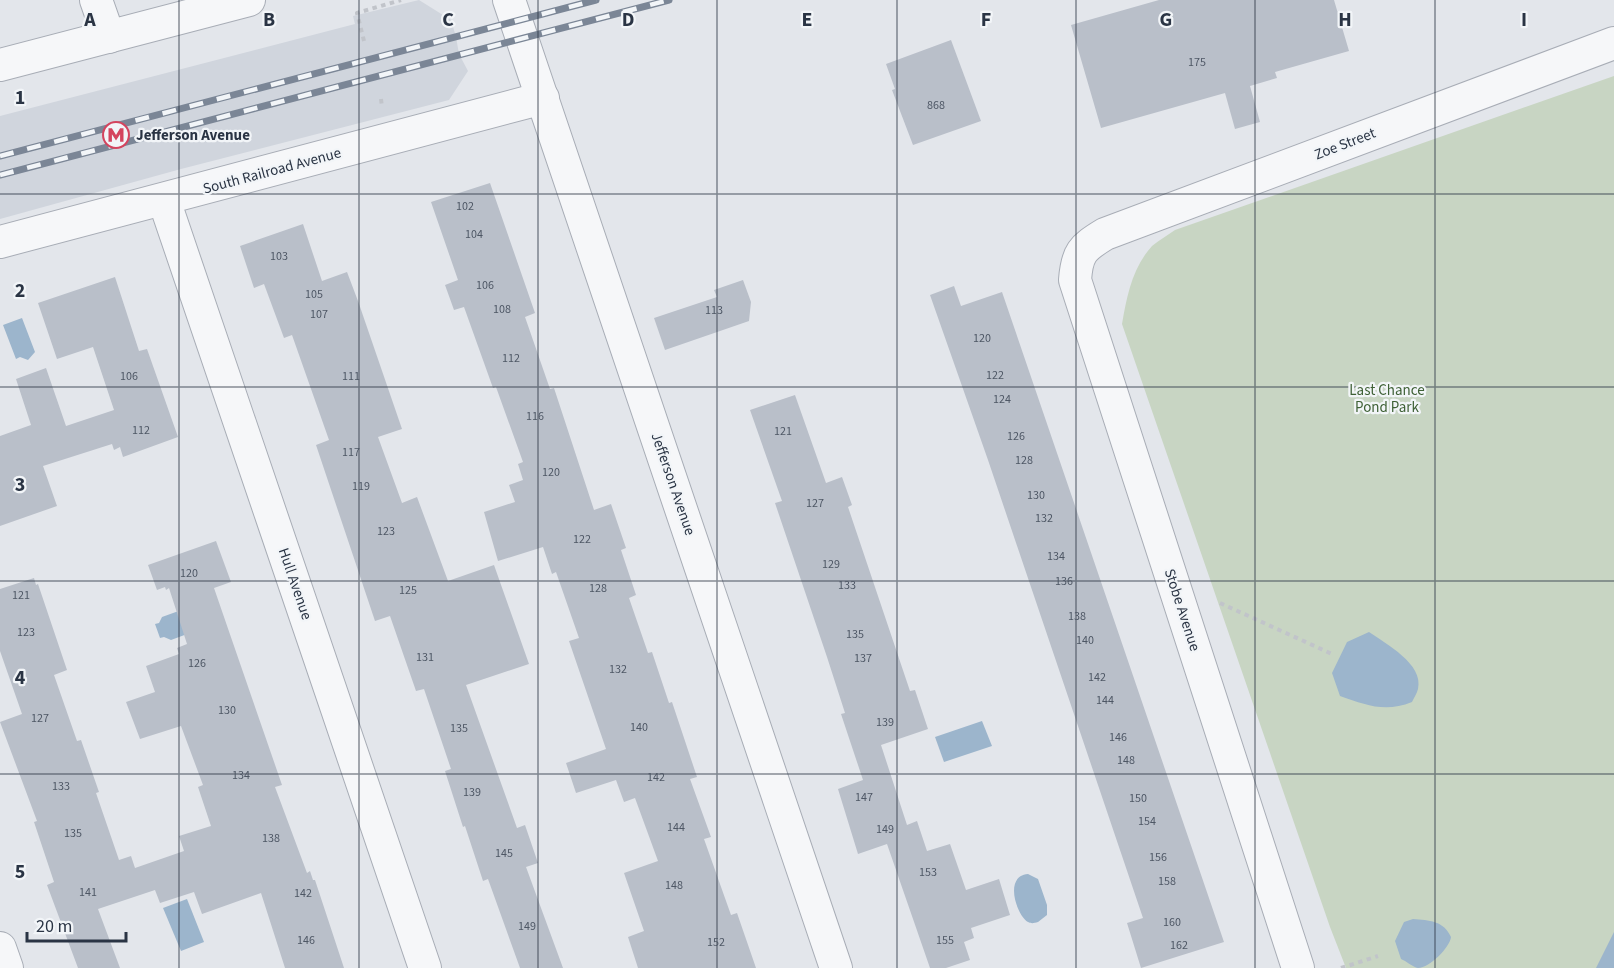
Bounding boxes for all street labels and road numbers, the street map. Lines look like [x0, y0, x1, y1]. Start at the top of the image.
street label: Zoe Street [1311, 123, 1379, 165]
street label: South Railroad Avenue [201, 142, 343, 200]
street label: Jefferson Avenue [646, 430, 700, 538]
street label: Hull Avenue [273, 545, 317, 623]
street label: Stobe Avenue [1159, 566, 1205, 654]

